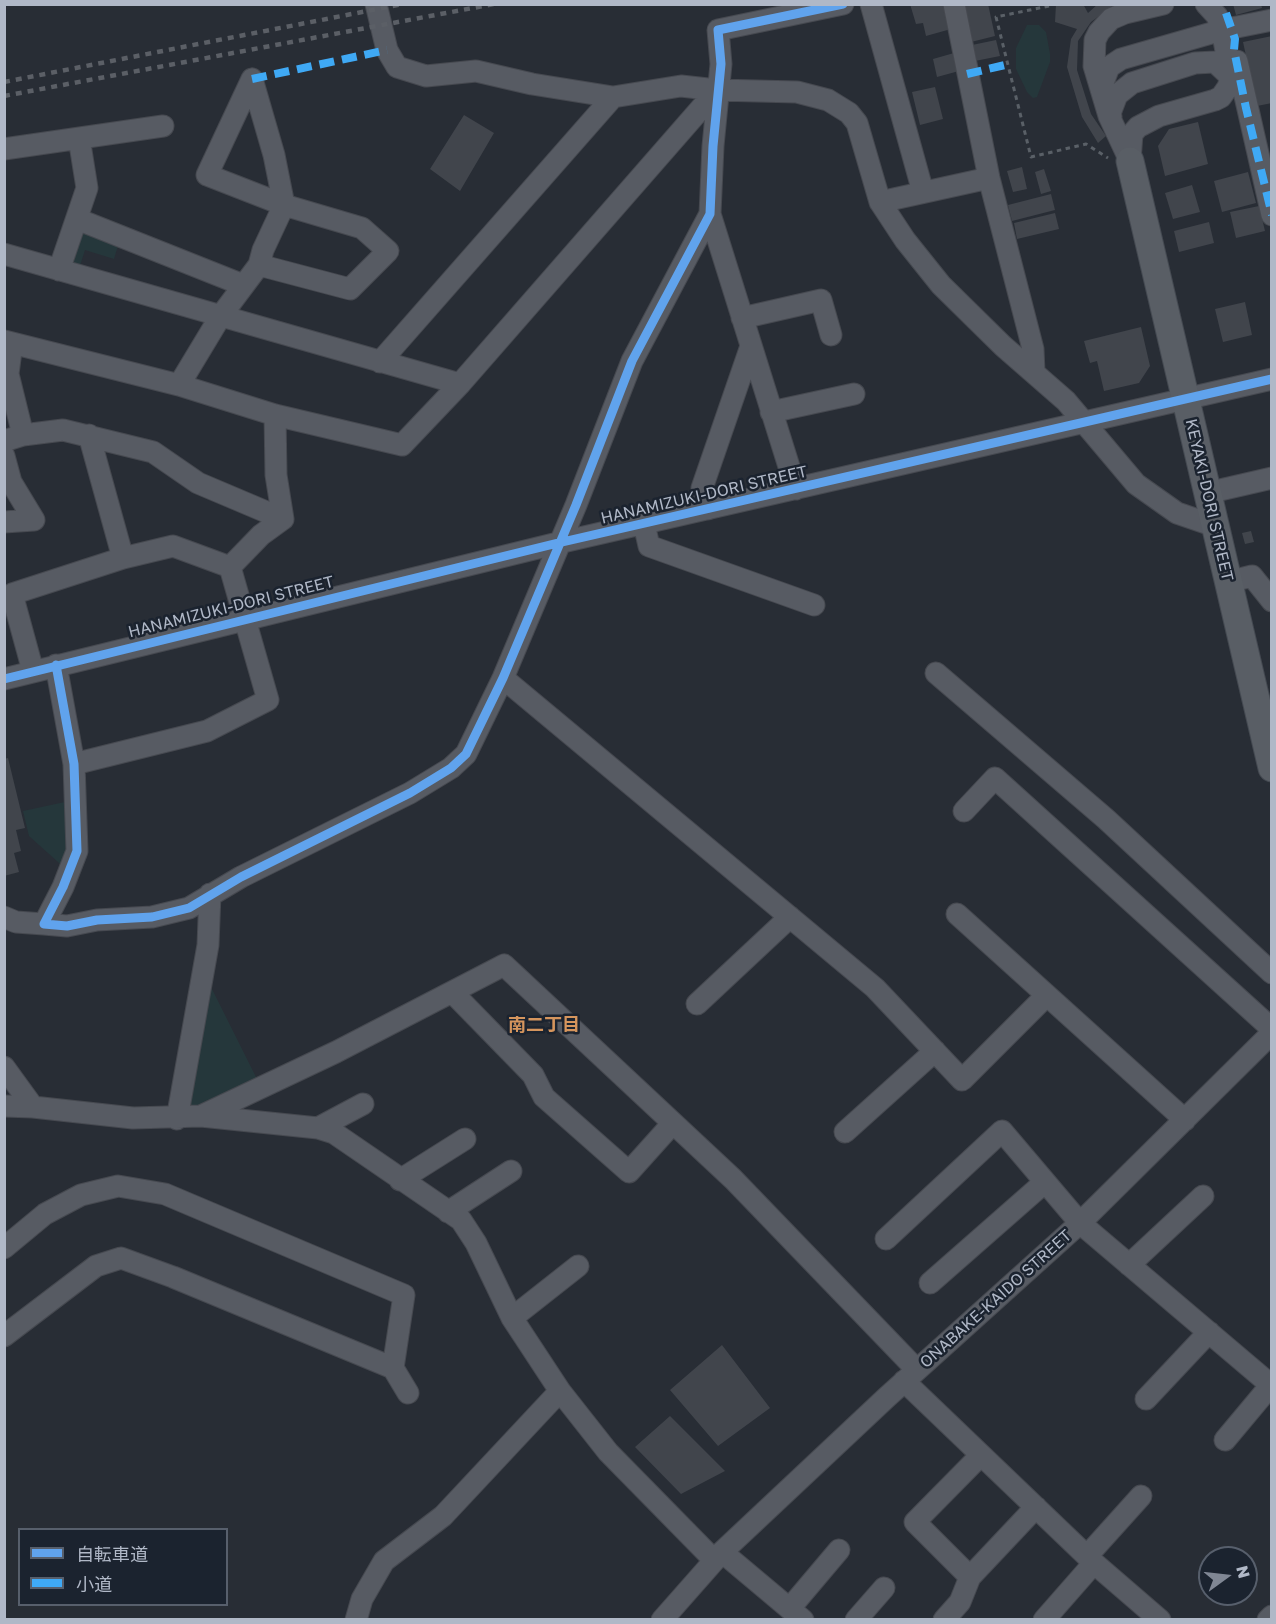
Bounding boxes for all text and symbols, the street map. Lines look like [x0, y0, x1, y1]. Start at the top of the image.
street label: KEYAKI-DORI STREET [1181, 417, 1237, 583]
street label: HANAMIZUKI-DORI STREET [599, 462, 809, 528]
street label: HANAMIZUKI-DORI STREET [126, 572, 336, 642]
district label: 南二丁目 [508, 1014, 580, 1036]
street label: ONABAKE-KAIDO STREET [916, 1226, 1076, 1372]
legend [18, 1528, 228, 1606]
text: 自転車道 [76, 1543, 148, 1565]
north arrow [1198, 1546, 1258, 1606]
text: N [1232, 1563, 1255, 1580]
text: 小道 [76, 1573, 112, 1595]

